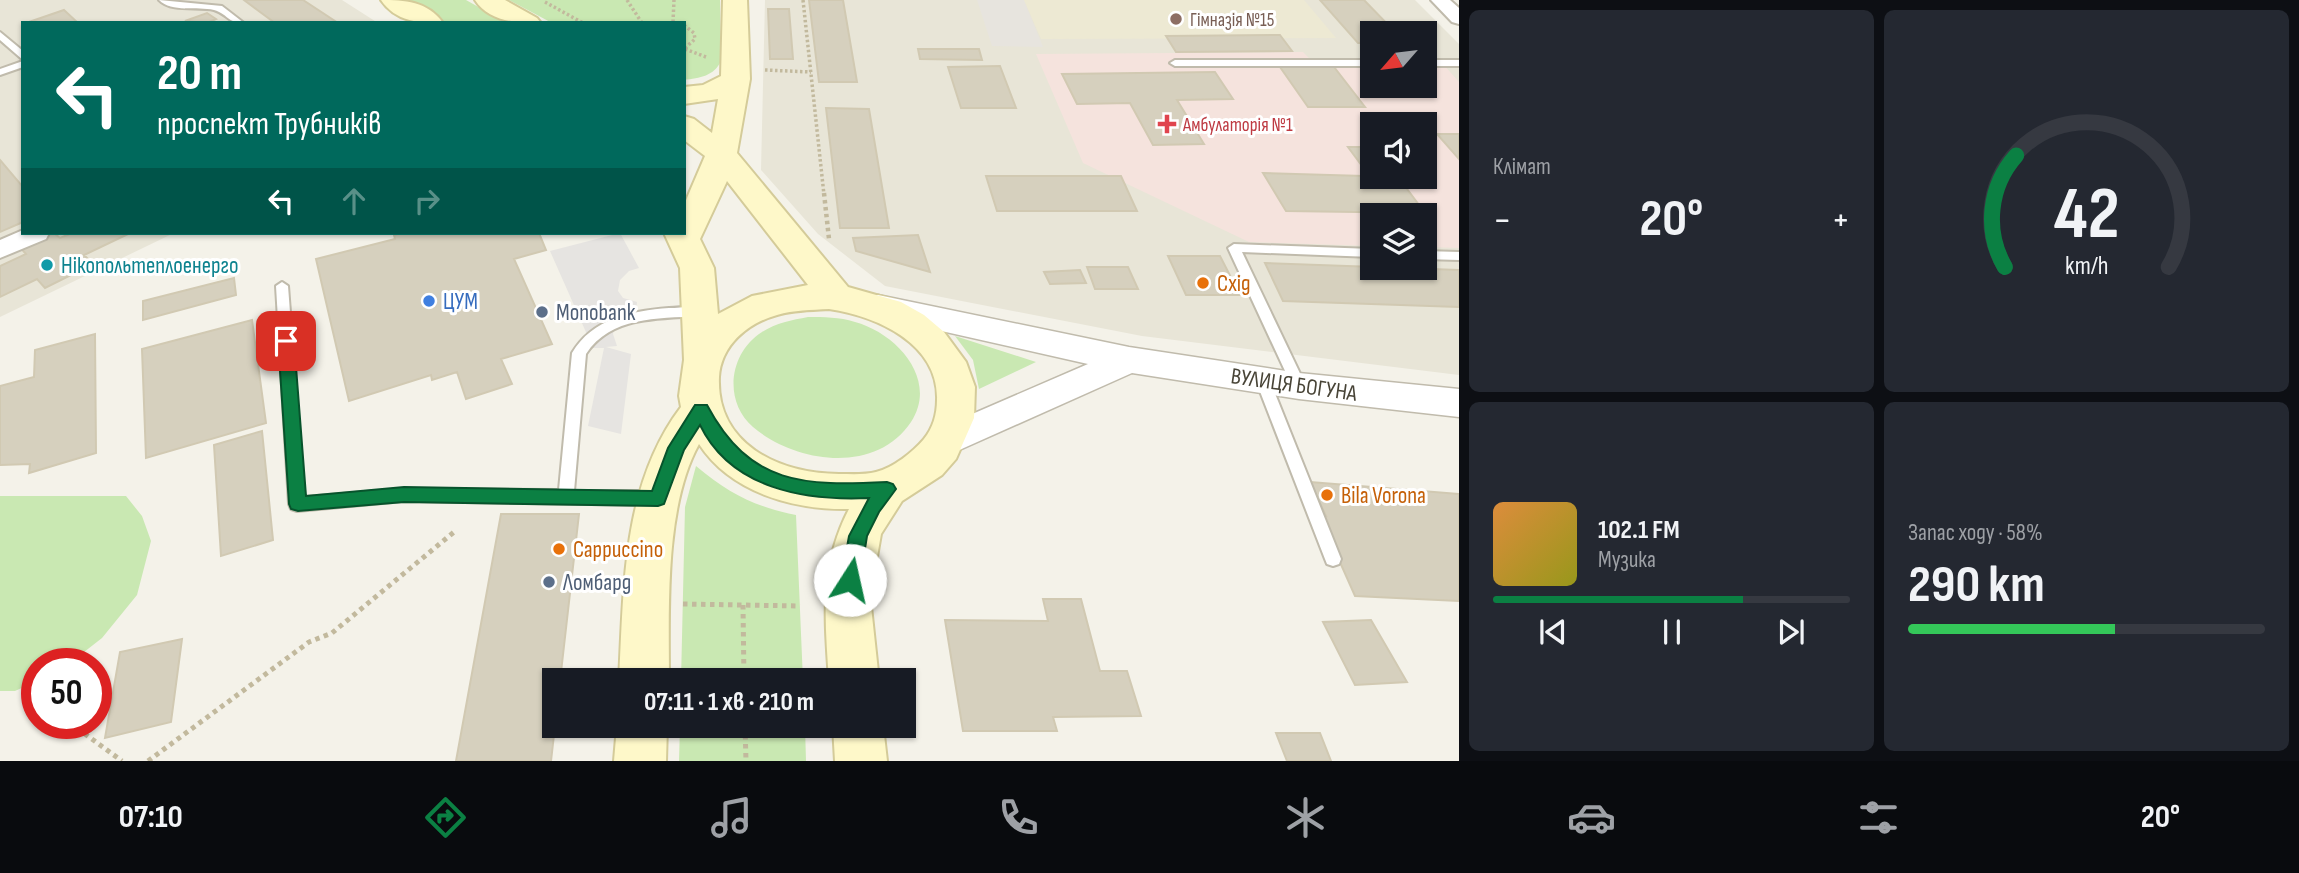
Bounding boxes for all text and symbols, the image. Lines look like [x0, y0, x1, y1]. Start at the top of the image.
place label: Гімназія №15 [1190, 9, 1274, 32]
marker: Гімназія №15 [1168, 11, 1184, 27]
north arrow [1360, 21, 1437, 98]
map controls [1360, 21, 1437, 280]
text: 20 m [157, 45, 242, 104]
icon: left [42, 49, 133, 140]
text: проспект Трубників [157, 105, 381, 144]
button: sound [1360, 112, 1437, 189]
marker: Амбулаторія №1 [1157, 114, 1177, 134]
place label: Амбулаторія №1 [1182, 114, 1293, 137]
text: Клімат [1493, 153, 1551, 181]
text: 42 [2054, 171, 2119, 259]
icon: left [262, 182, 300, 220]
icon: ahead [335, 182, 373, 220]
icon: right [408, 182, 446, 220]
text: 20° [1640, 188, 1703, 251]
text: − [1493, 198, 1512, 243]
text: + [1831, 198, 1850, 243]
button: layers [1360, 203, 1437, 280]
text: km/h [2065, 251, 2108, 282]
place label: Нікопольтеплоенерго [61, 252, 238, 280]
marker: Нікопольтеплоенерго [39, 257, 55, 273]
place label: Схід [1217, 270, 1251, 298]
marker: Схід [1195, 275, 1211, 291]
place label: ЦУМ [443, 288, 478, 316]
marker: ЦУМ [421, 293, 437, 309]
place label: Monobank [556, 299, 636, 327]
marker: Monobank [534, 304, 550, 320]
pin [256, 311, 316, 371]
icon: arrive [267, 322, 305, 360]
street label: ВУЛИЦЯ БОГУНА [1229, 362, 1359, 408]
place label: Bila Vorona [1341, 482, 1426, 510]
marker: Bila Vorona [1319, 487, 1335, 503]
text: 102.1 FM [1598, 515, 1680, 546]
text: Запас ходу · 58% [1908, 519, 2043, 547]
place label: Cappuccino [573, 536, 663, 564]
marker: Cappuccino [551, 541, 567, 557]
position arrow [813, 543, 887, 617]
text: Музика [1598, 546, 1656, 574]
text: 290 km [1908, 554, 2045, 617]
place label: Ломбард [562, 569, 631, 597]
marker: Ломбард [541, 574, 557, 590]
icon: previous [1534, 613, 1572, 651]
icon: pause [1653, 613, 1691, 651]
icon: next [1772, 613, 1810, 651]
speed limit sign: 50 [21, 648, 112, 739]
text: 07:11 · 1 хв · 210 m [644, 687, 814, 718]
icon: directions [421, 793, 470, 842]
icon: music [707, 793, 756, 842]
icon: phone [994, 793, 1043, 842]
icon: climate [1281, 793, 1330, 842]
icon: car [1567, 793, 1616, 842]
icon: filters [1854, 793, 1903, 842]
text: 07:10 [119, 798, 183, 837]
text: 20° [2141, 798, 2180, 837]

